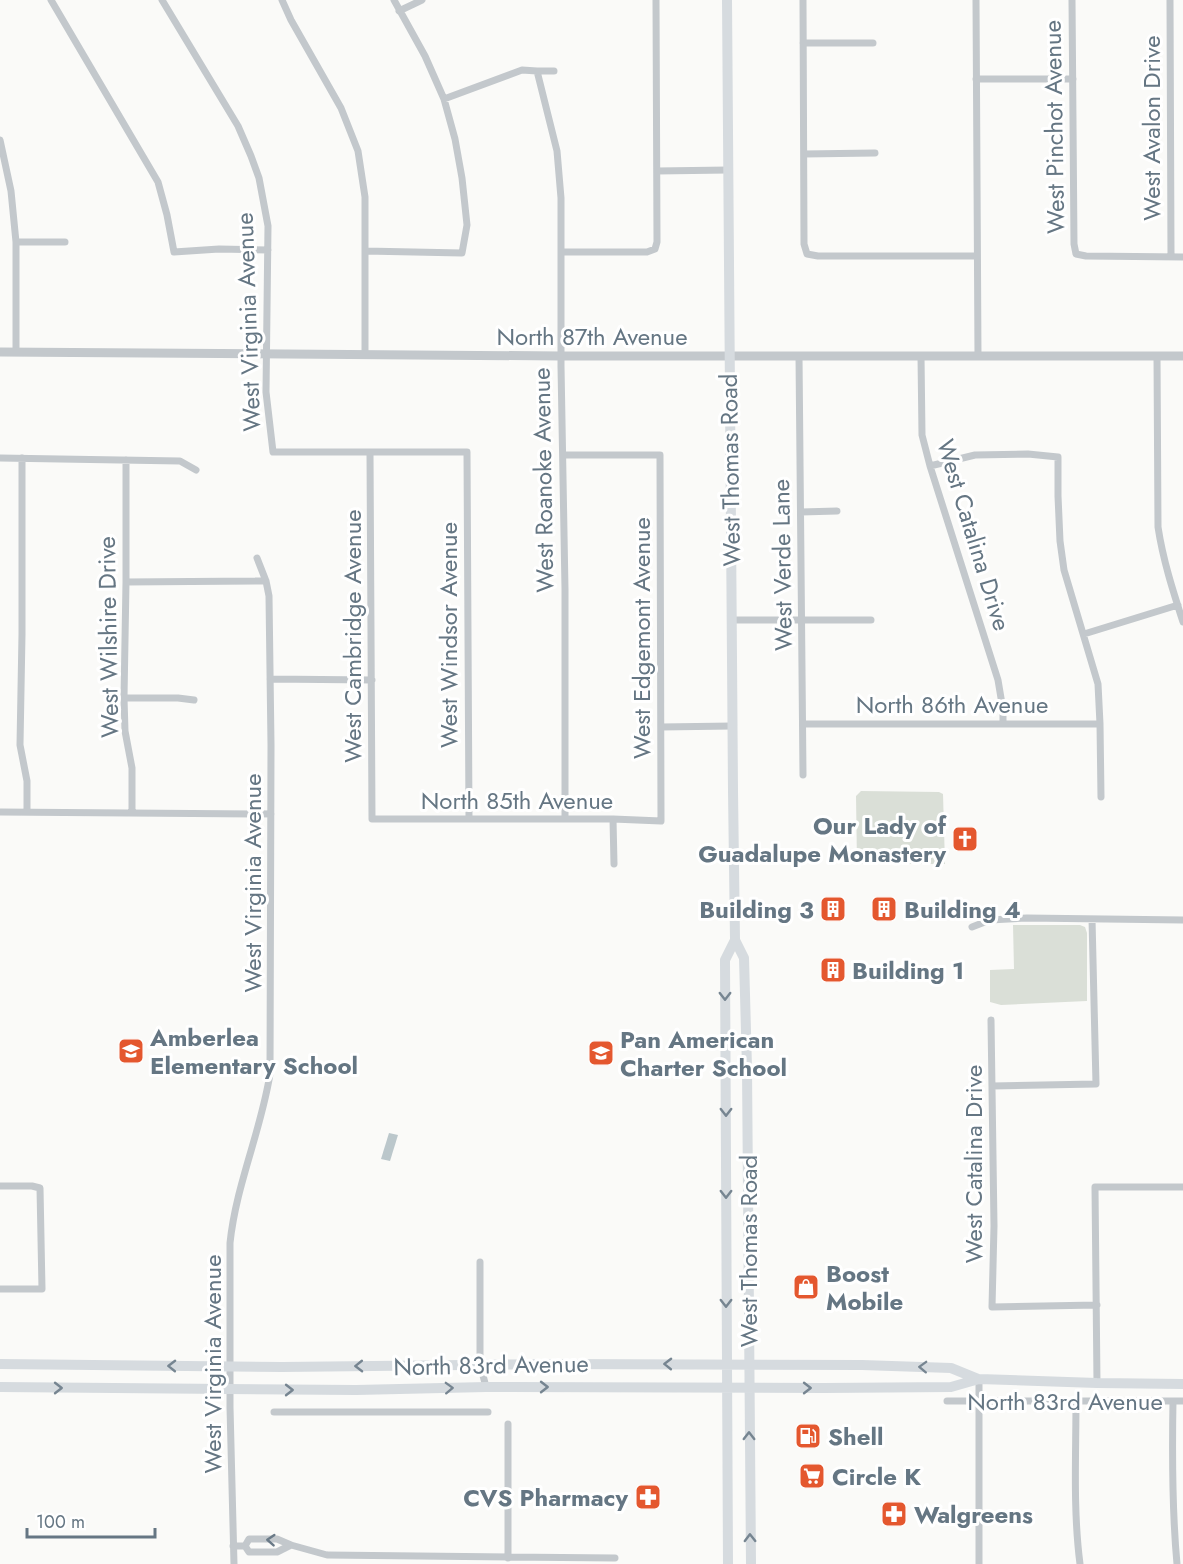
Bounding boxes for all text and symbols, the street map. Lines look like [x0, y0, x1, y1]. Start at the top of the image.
street label: West Pinchot Avenue [1035, 20, 1073, 234]
street label: West Avalon Drive [1134, 35, 1169, 221]
street label: West Virginia Avenue [227, 212, 269, 432]
street label: North 87th Avenue [496, 319, 688, 354]
street label: West Roanoke Avenue [524, 367, 562, 593]
street label: West Thomas Road [711, 373, 749, 567]
street label: West Catalina Drive [928, 435, 1020, 635]
street label: West Verde Lane [763, 479, 801, 651]
street label: West Cambridge Avenue [335, 509, 370, 763]
street label: West Edgemont Avenue [624, 517, 659, 759]
street label: West Windsor Avenue [431, 522, 466, 748]
street label: West Wilshire Drive [89, 536, 127, 738]
street label: North 86th Avenue [856, 687, 1048, 722]
street label: West Virginia Avenue [235, 773, 270, 993]
street label: North 85th Avenue [421, 783, 613, 818]
place label: Our Lady of Guadalupe Monastery [698, 808, 948, 871]
church icon: Our Lady of Guadalupe Monastery [950, 824, 980, 854]
place label: Building 3 [699, 892, 814, 927]
place label: Building 4 [904, 892, 1021, 927]
building icon: Building 3 [818, 894, 848, 924]
building icon: Building 4 [869, 894, 899, 924]
place label: Building 1 [852, 953, 964, 988]
building icon: Building 1 [818, 955, 848, 985]
one-way arrow [719, 992, 731, 1001]
place label: Amberlea Elementary School [149, 1020, 358, 1083]
place label: Pan American Charter School [620, 1022, 787, 1085]
school or university icon: Amberlea Elementary School [116, 1036, 146, 1066]
school or university icon: Pan American Charter School [586, 1038, 616, 1068]
street label: West Catalina Drive [956, 1065, 991, 1263]
one-way arrow [720, 1107, 732, 1116]
street label: West Thomas Road [731, 1155, 766, 1347]
one-way arrow [720, 1189, 732, 1198]
street label: West Virginia Avenue [195, 1254, 230, 1474]
place label: Boost Mobile [826, 1256, 903, 1319]
shop icon: Boost Mobile [791, 1272, 821, 1302]
one-way arrow [720, 1299, 732, 1308]
street label: North 83rd Avenue [393, 1346, 589, 1384]
one-way arrow [664, 1358, 673, 1370]
one-way arrow [167, 1360, 176, 1372]
one-way arrow [354, 1360, 363, 1372]
one-way arrow [918, 1361, 927, 1373]
one-way arrow [444, 1381, 453, 1394]
one-way arrow [540, 1381, 549, 1393]
one-way arrow [54, 1382, 63, 1394]
one-way arrow [802, 1382, 811, 1394]
one-way arrow [284, 1384, 293, 1396]
street label: North 83rd Avenue [967, 1384, 1163, 1419]
place label: Shell [828, 1419, 883, 1454]
fuel station icon: Shell [793, 1421, 823, 1451]
one-way arrow [743, 1431, 755, 1440]
place label: Circle K [832, 1459, 921, 1494]
supermarket icon: Circle K [797, 1461, 827, 1491]
place label: CVS Pharmacy [463, 1480, 628, 1515]
pharmacy icon: CVS Pharmacy [633, 1482, 663, 1512]
place label: Walgreens [914, 1497, 1033, 1532]
pharmacy icon: Walgreens [879, 1499, 909, 1529]
scale bar [27, 1501, 154, 1539]
text: 100 m [36, 1509, 85, 1535]
one-way arrow [744, 1533, 757, 1542]
one-way arrow [266, 1534, 275, 1547]

